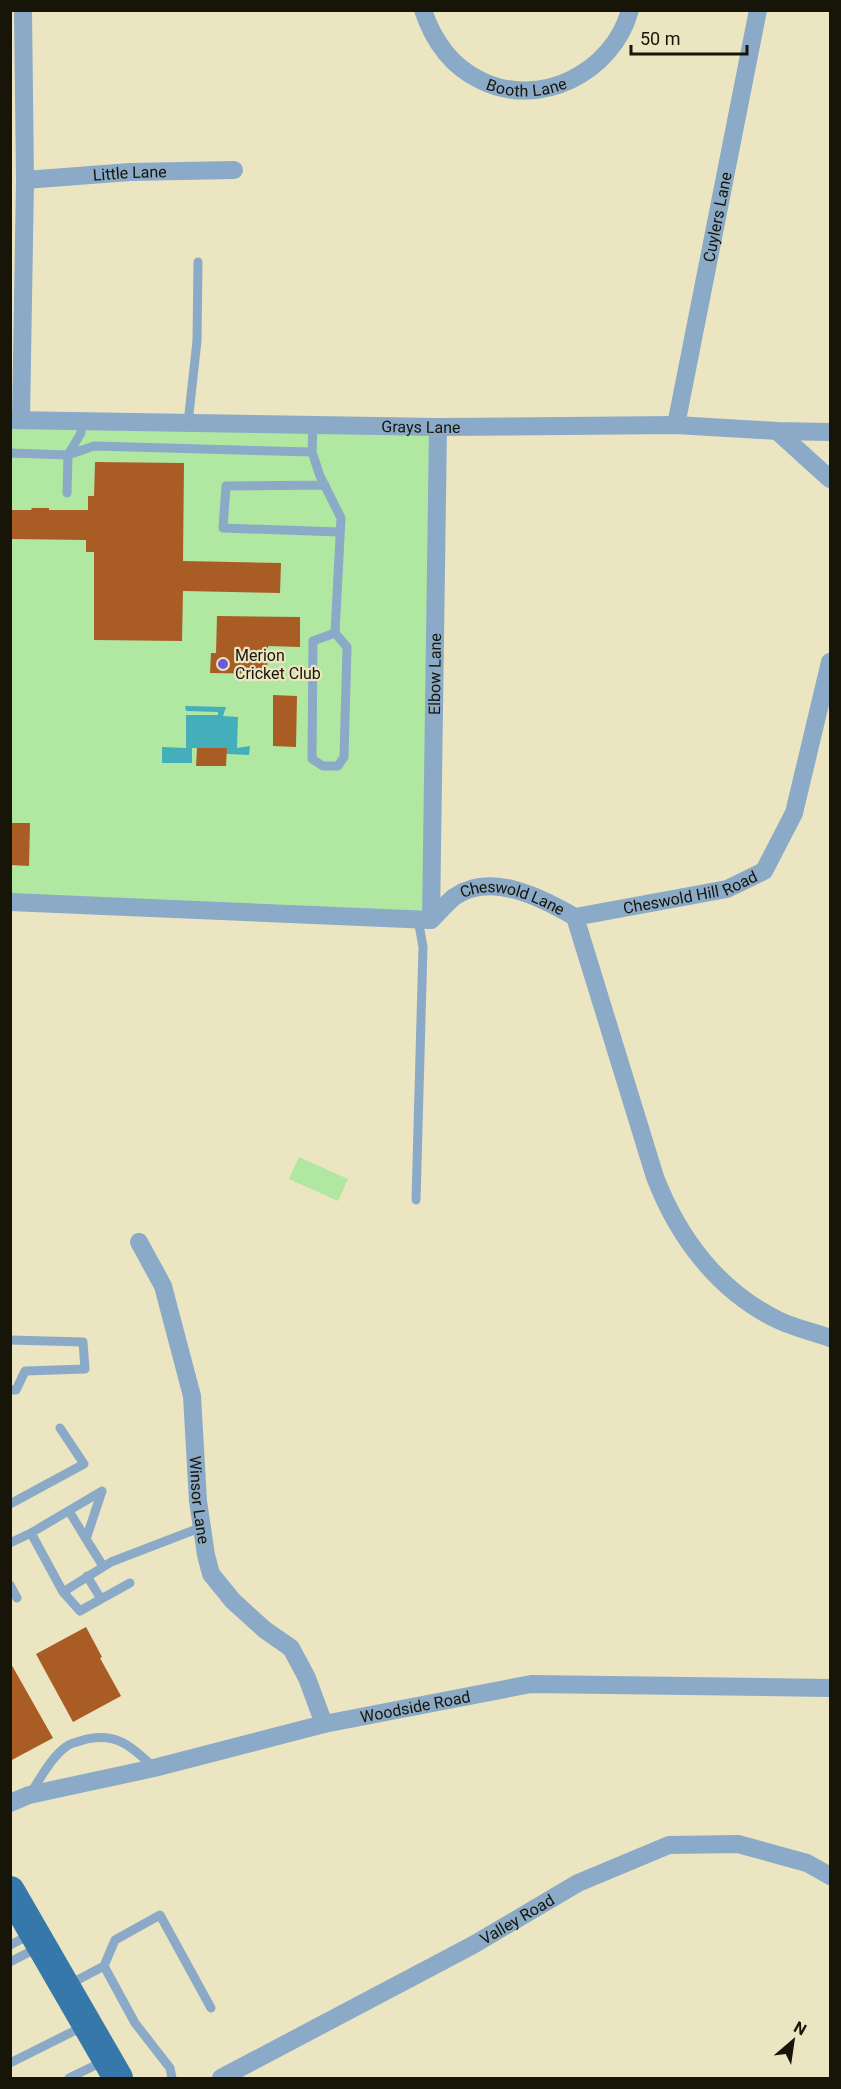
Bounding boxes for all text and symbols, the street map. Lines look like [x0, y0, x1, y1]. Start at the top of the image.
scale bar [631, 18, 746, 56]
text: 50 m [640, 28, 680, 49]
street label: Booth Lane [484, 73, 569, 100]
street label: Little Lane [92, 162, 167, 184]
street label: Cuylers Lane [699, 170, 735, 264]
street label: Grays Lane [381, 417, 461, 437]
street label: Elbow Lane [424, 633, 445, 715]
place label: Merion Cricket Club [235, 646, 321, 683]
marker: Merion Cricket Club [216, 657, 230, 671]
street label: Cheswold Hill Road [622, 866, 760, 917]
street label: Cheswold Lane [457, 877, 568, 919]
street label: Winsor Lane [186, 1455, 214, 1545]
street label: Woodside Road [359, 1686, 472, 1726]
street label: Valley Road [476, 1890, 558, 1948]
north arrow [763, 2011, 823, 2071]
text: N [790, 2017, 810, 2039]

